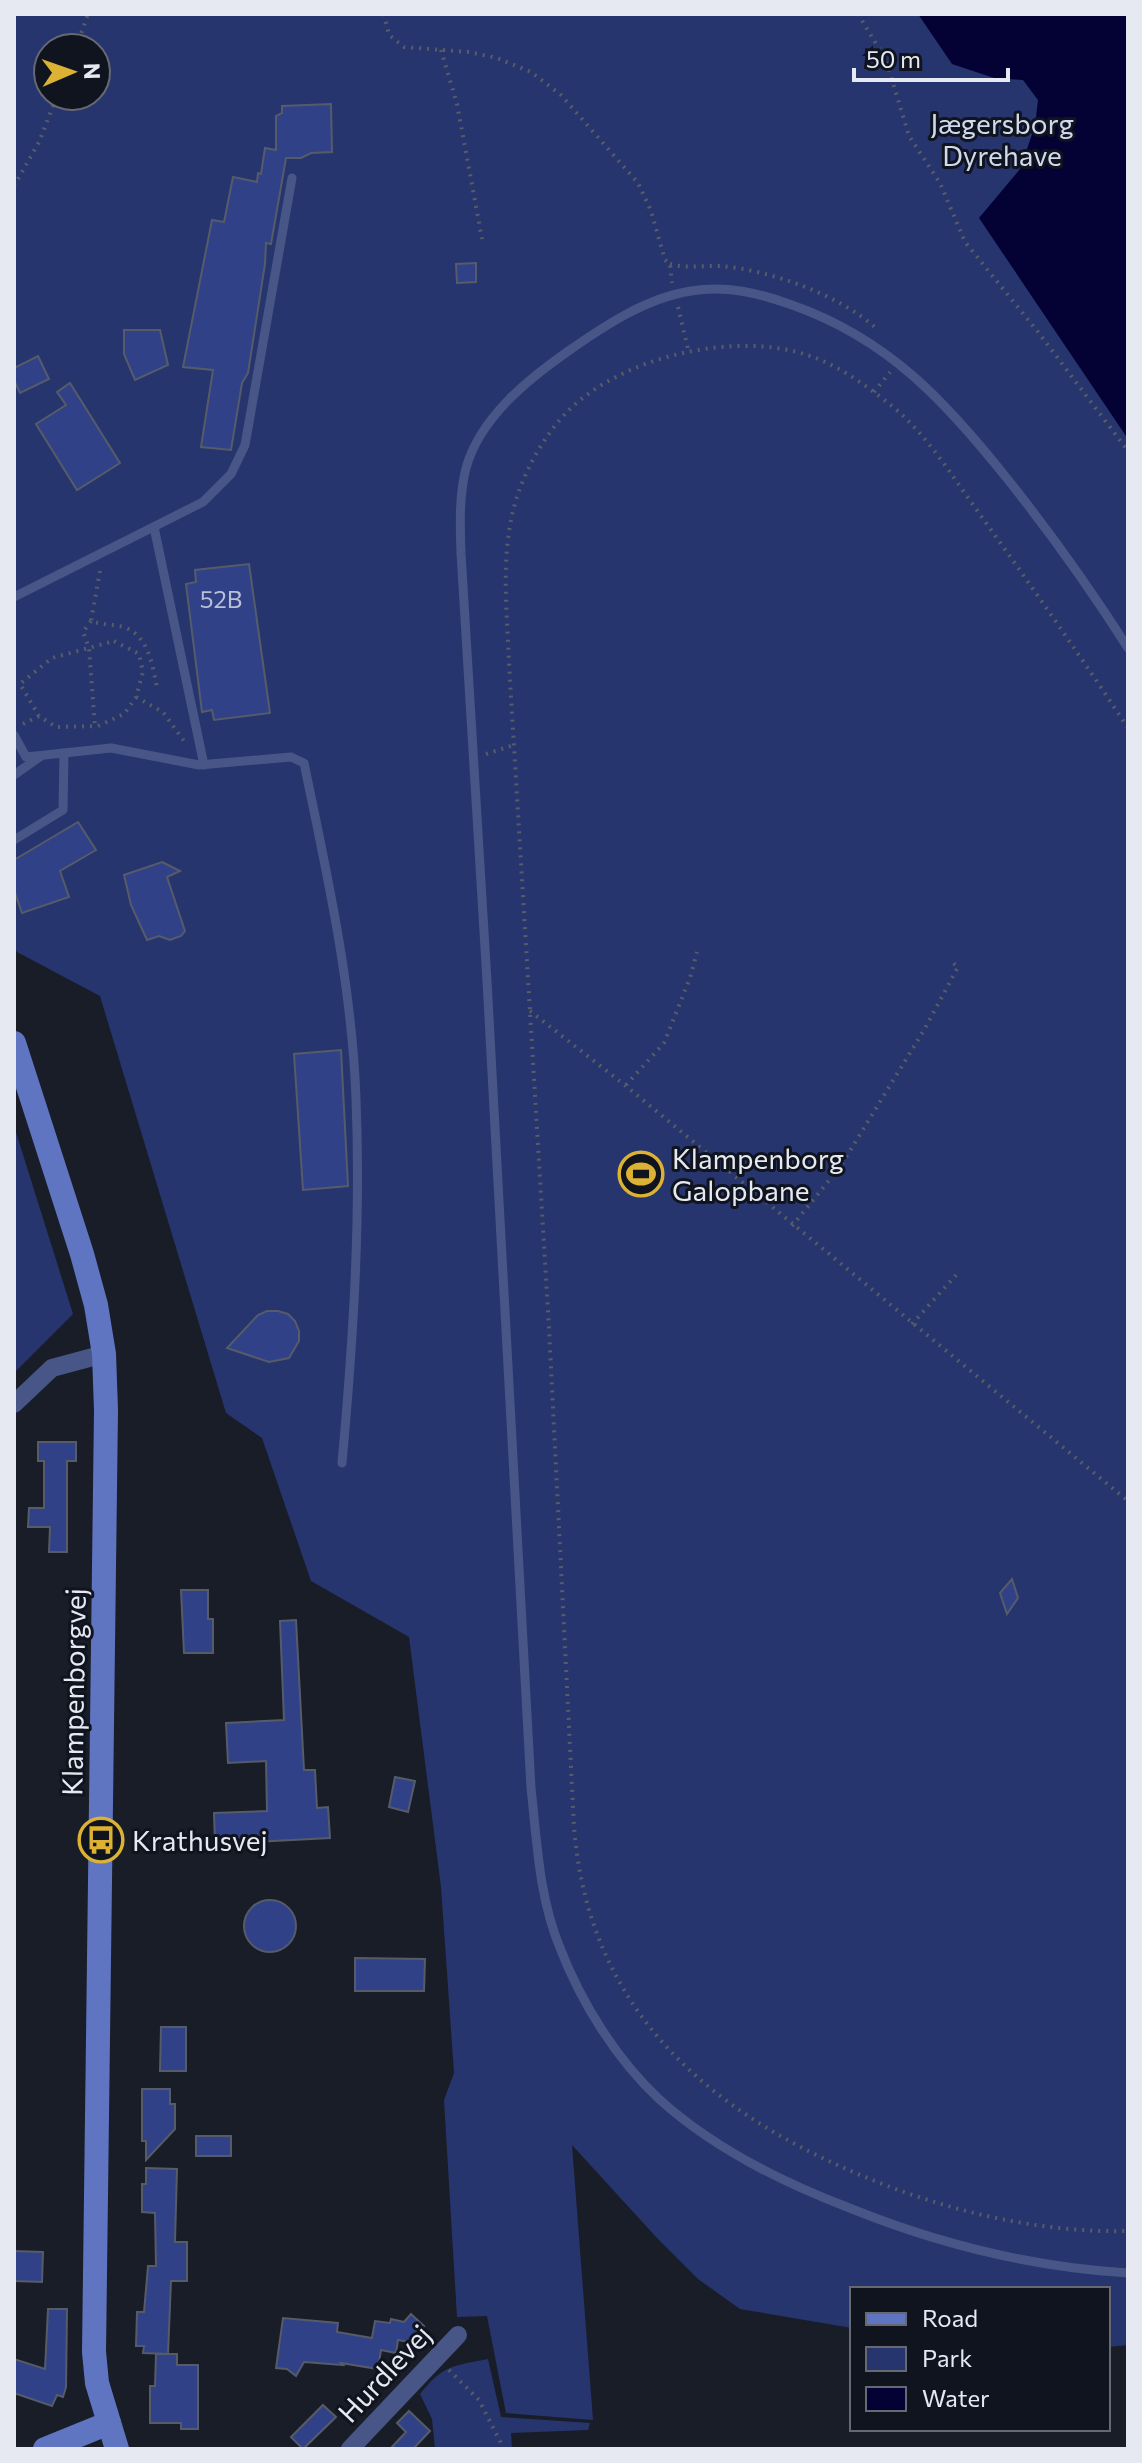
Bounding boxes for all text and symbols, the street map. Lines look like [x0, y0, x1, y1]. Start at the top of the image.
north arrow [32, 32, 112, 112]
scale bar [854, 32, 1008, 82]
text: 50 m [866, 44, 921, 73]
text: N [79, 63, 106, 80]
park label: Jægersborg Dyrehave [930, 106, 1074, 172]
house number: 52B [200, 584, 242, 613]
place label: Klampenborg Galopbane [672, 1141, 844, 1207]
sports icon: Klampenborg Galopbane [617, 1150, 665, 1198]
street label: Klampenborgvej [54, 1588, 92, 1796]
bus stop icon: Krathusvej [77, 1816, 125, 1864]
place label: Krathusvej [132, 1823, 268, 1857]
legend [850, 2287, 1110, 2431]
text: Road [922, 2303, 978, 2332]
street label: Hurdlevej [330, 2317, 438, 2429]
text: Park [922, 2343, 972, 2372]
text: Water [922, 2383, 990, 2412]

